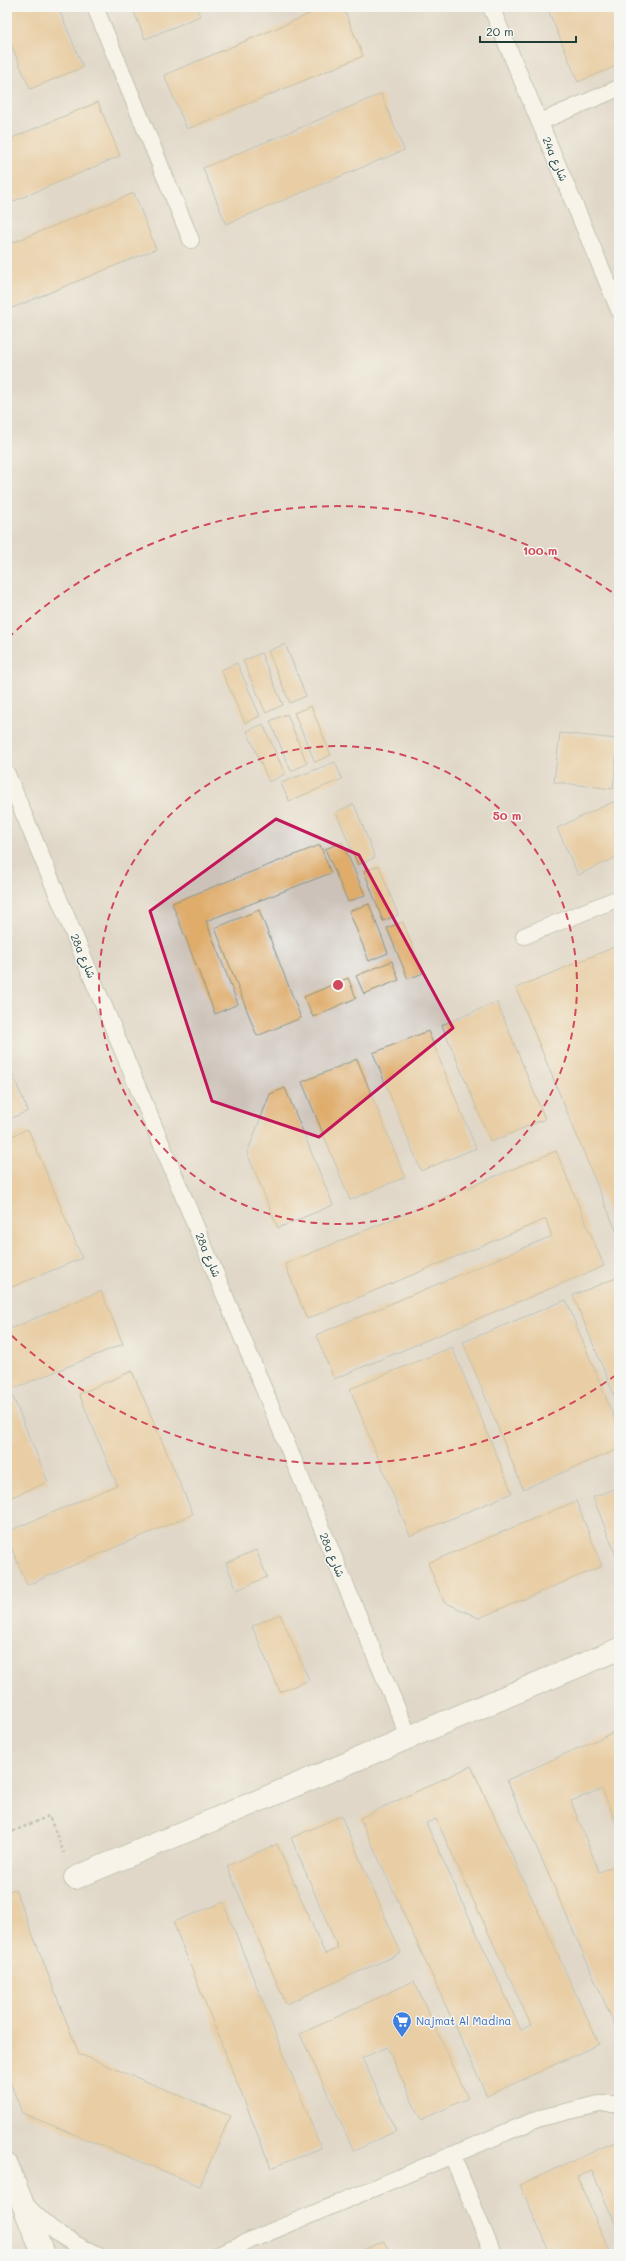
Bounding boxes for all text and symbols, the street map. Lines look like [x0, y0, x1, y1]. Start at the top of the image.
scale bar [480, 18, 576, 44]
text: 20 m [486, 23, 514, 39]
street label: 24a شارع [538, 134, 572, 184]
text: 100 m [523, 542, 557, 558]
text: 50 m [493, 807, 521, 823]
street label: 28a شارع [66, 931, 100, 981]
centre of rings [331, 978, 345, 992]
street label: 28a شارع [191, 1230, 225, 1280]
street label: 28a شارع [315, 1530, 349, 1580]
supermarket icon: Najmat Al Madina [391, 2010, 413, 2038]
place label: Najmat Al Madina [416, 2013, 512, 2028]

